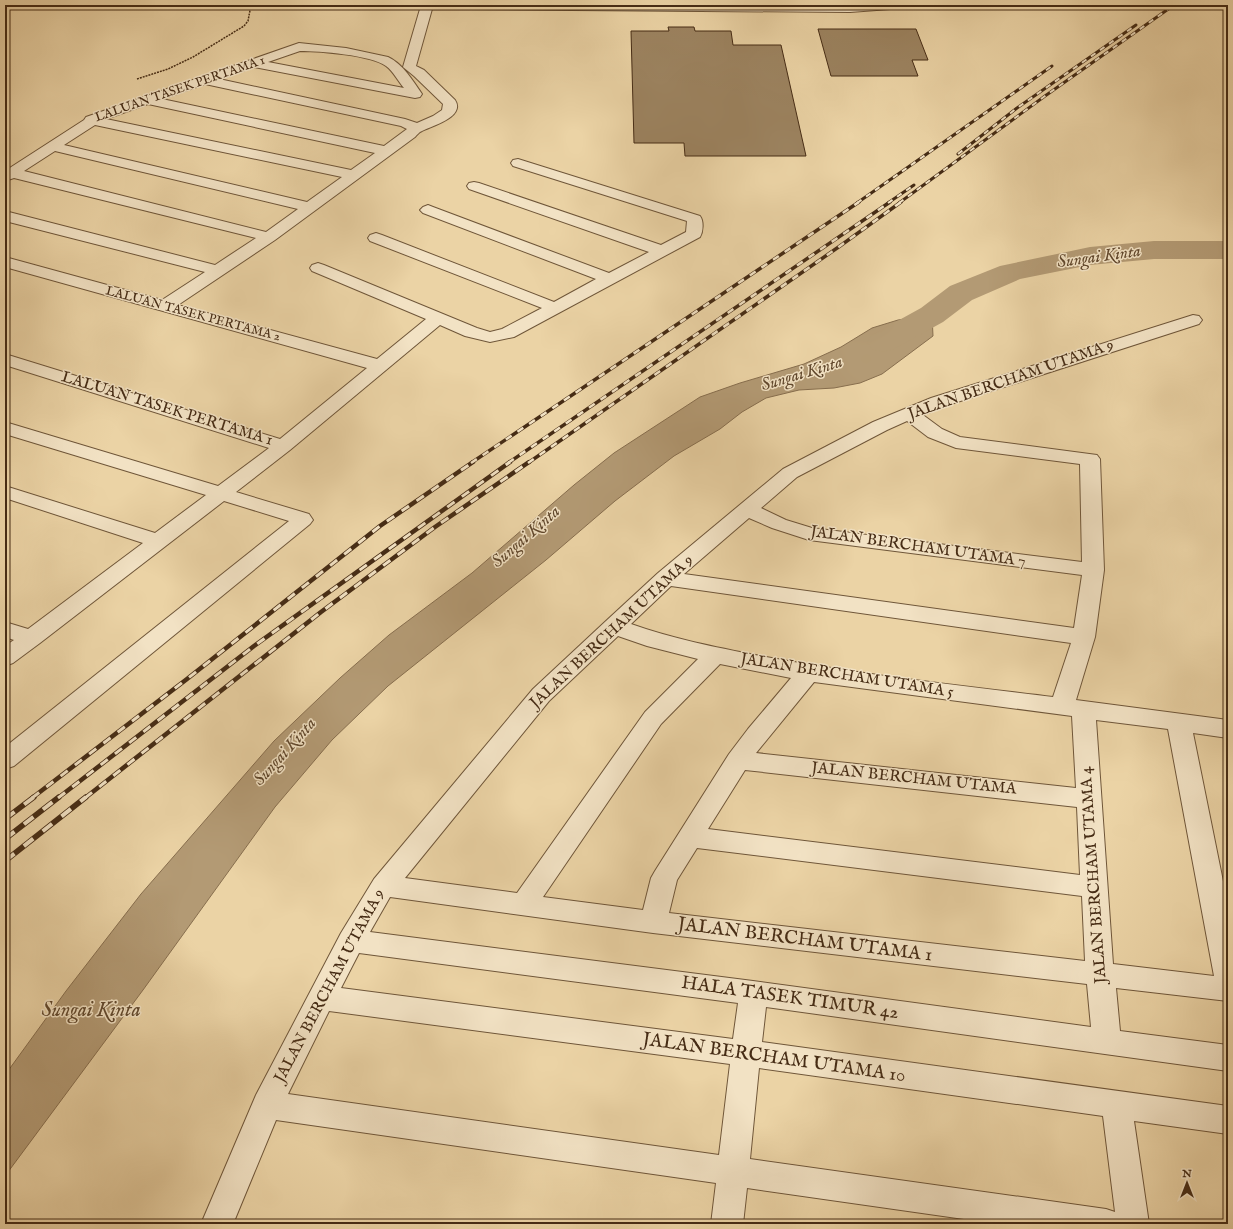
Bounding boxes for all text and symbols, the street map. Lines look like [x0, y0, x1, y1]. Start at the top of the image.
street label: LALUAN TASEK PERTAMA 1 [93, 52, 267, 126]
water label: Sungai Kinta [1056, 241, 1143, 273]
street label: LALUAN TASEK PERTAMA 2 [104, 282, 282, 346]
street label: JALAN BERCHAM UTAMA 9 [903, 335, 1117, 425]
water label: Sungai Kinta [759, 352, 846, 396]
street label: LALUAN TASEK PERTAMA 1 [59, 367, 275, 451]
water label: Sungai Kinta [487, 501, 565, 573]
street label: JALAN BERCHAM UTAMA 7 [807, 522, 1027, 572]
street label: JALAN BERCHAM UTAMA 9 [525, 551, 698, 715]
street label: JALAN BERCHAM UTAMA 5 [737, 649, 955, 703]
water label: Sungai Kinta [249, 713, 321, 790]
street label: JALAN BERCHAM UTAMA [808, 758, 1019, 800]
street label: JALAN BERCHAM UTAMA 4 [1076, 766, 1112, 986]
street label: JALAN BERCHAM UTAMA 9 [269, 886, 390, 1088]
street label: JALAN BERCHAM UTAMA 1 [674, 912, 934, 968]
street label: HALA TASEK TIMUR 42 [680, 971, 900, 1025]
water label: Sungai Kinta [41, 998, 141, 1024]
street label: JALAN BERCHAM UTAMA 10 [639, 1027, 907, 1088]
north arrow [1167, 1163, 1207, 1203]
text: N [1181, 1167, 1192, 1181]

